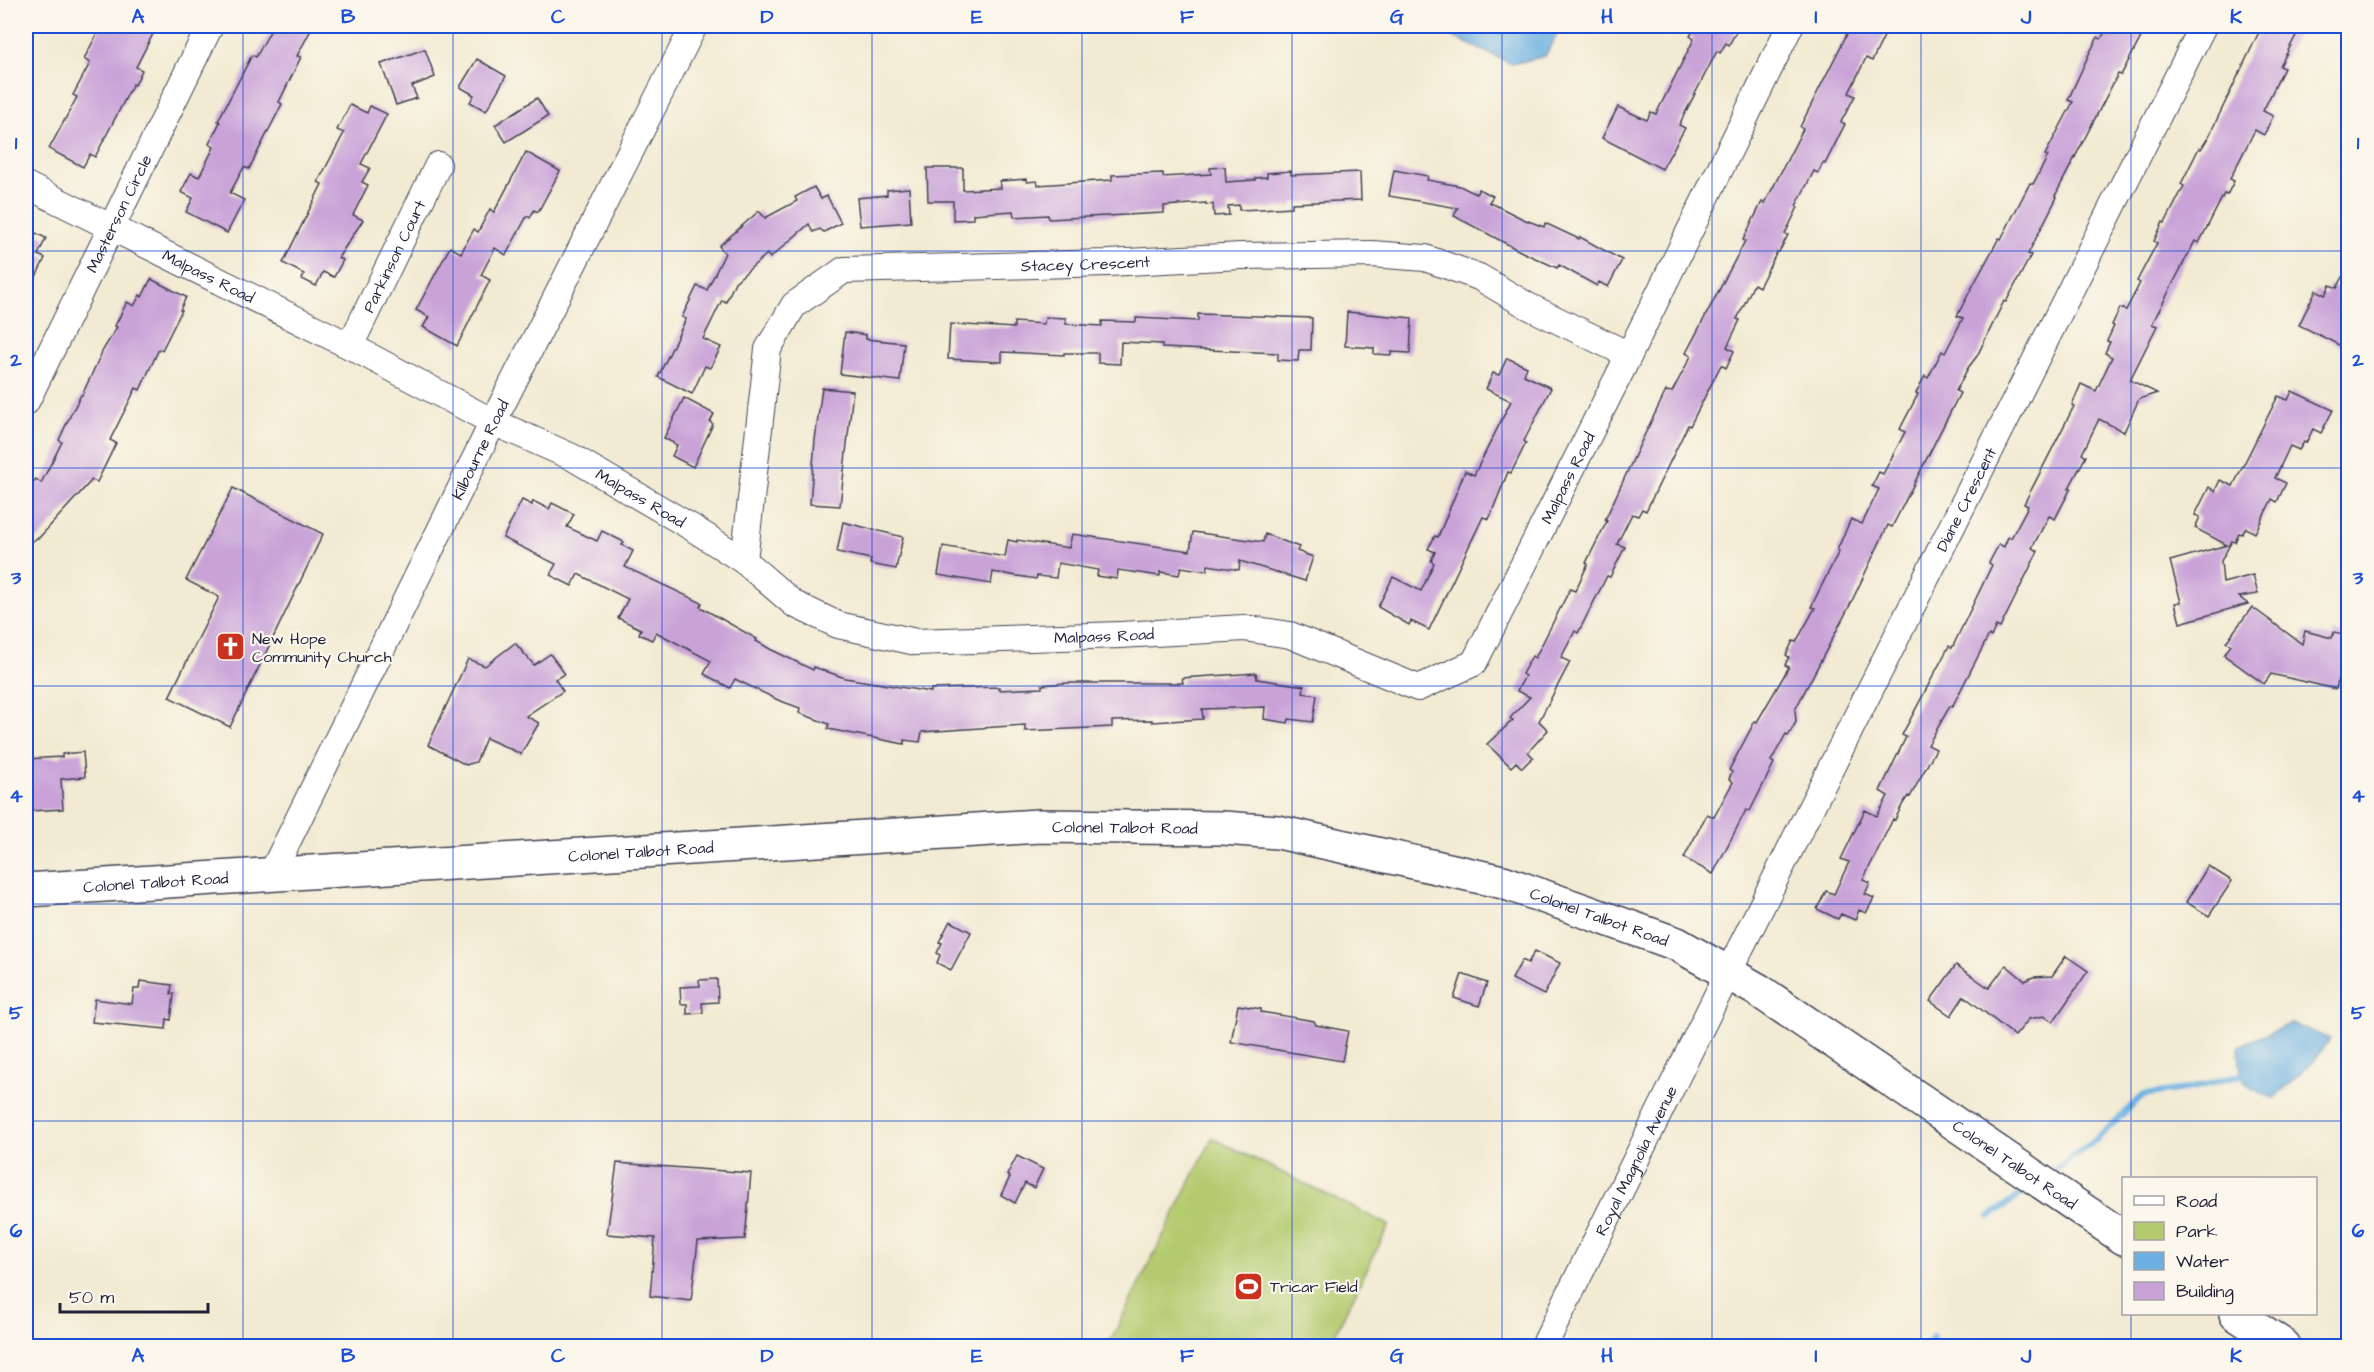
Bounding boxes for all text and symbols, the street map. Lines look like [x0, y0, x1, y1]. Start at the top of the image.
text: A [132, 3, 145, 31]
text: B [341, 3, 356, 31]
text: C [551, 3, 566, 31]
text: D [761, 3, 774, 31]
text: E [971, 3, 983, 31]
text: F [1180, 3, 1195, 31]
text: G [1390, 3, 1404, 31]
text: H [1601, 3, 1613, 31]
text: I [1814, 3, 1818, 31]
text: J [2020, 3, 2032, 31]
text: K [2230, 3, 2243, 31]
text: 1 [15, 129, 18, 157]
text: 1 [2357, 129, 2360, 157]
street label: Masterson Circle [81, 151, 158, 276]
street label: Parkinson Court [358, 196, 432, 316]
street label: Malpass Road [159, 245, 258, 309]
street label: Stacey Crescent [1021, 251, 1151, 277]
text: 2 [9, 346, 22, 374]
text: 2 [2351, 346, 2364, 374]
street label: Kilbourne Road [447, 396, 515, 504]
street label: Malpass Road [1536, 428, 1601, 528]
street label: Diane Crescent [1931, 443, 2002, 556]
street label: Malpass Road [592, 463, 689, 533]
text: 3 [10, 564, 22, 592]
text: 3 [2352, 564, 2364, 592]
street label: Malpass Road [1054, 623, 1155, 649]
place label: New Hope Community Church [252, 628, 392, 669]
church icon: New Hope Community Church [215, 631, 247, 663]
text: 4 [9, 782, 23, 810]
text: 4 [2351, 782, 2365, 810]
street label: Colonel Talbot Road [1052, 816, 1198, 840]
street label: Colonel Talbot Road [567, 837, 714, 868]
street label: Colonel Talbot Road [82, 867, 229, 898]
street label: Colonel Talbot Road [1527, 882, 1671, 952]
text: 5 [9, 999, 24, 1027]
text: 5 [2351, 999, 2366, 1027]
street label: Royal Magnolia Avenue [1590, 1082, 1683, 1239]
street label: Colonel Talbot Road [1948, 1115, 2081, 1215]
legend [2122, 1177, 2317, 1315]
text: Road [2176, 1189, 2217, 1214]
text: 6 [10, 1217, 23, 1245]
text: 6 [2352, 1217, 2365, 1245]
text: Park [2176, 1219, 2218, 1244]
text: Water [2176, 1249, 2229, 1274]
sports icon: Tricar Field [1233, 1270, 1265, 1302]
scale bar [60, 1276, 208, 1314]
place label: Tricar Field [1270, 1276, 1358, 1298]
text: Building [2176, 1279, 2234, 1305]
text: 50 m [69, 1285, 114, 1310]
text: A [132, 1342, 145, 1370]
text: B [341, 1342, 356, 1370]
text: C [551, 1342, 566, 1370]
text: D [761, 1342, 774, 1370]
text: E [971, 1342, 983, 1370]
text: F [1180, 1342, 1195, 1370]
text: G [1390, 1342, 1404, 1370]
text: H [1601, 1342, 1613, 1370]
text: I [1814, 1342, 1818, 1370]
text: J [2020, 1342, 2032, 1370]
text: K [2230, 1342, 2243, 1370]

